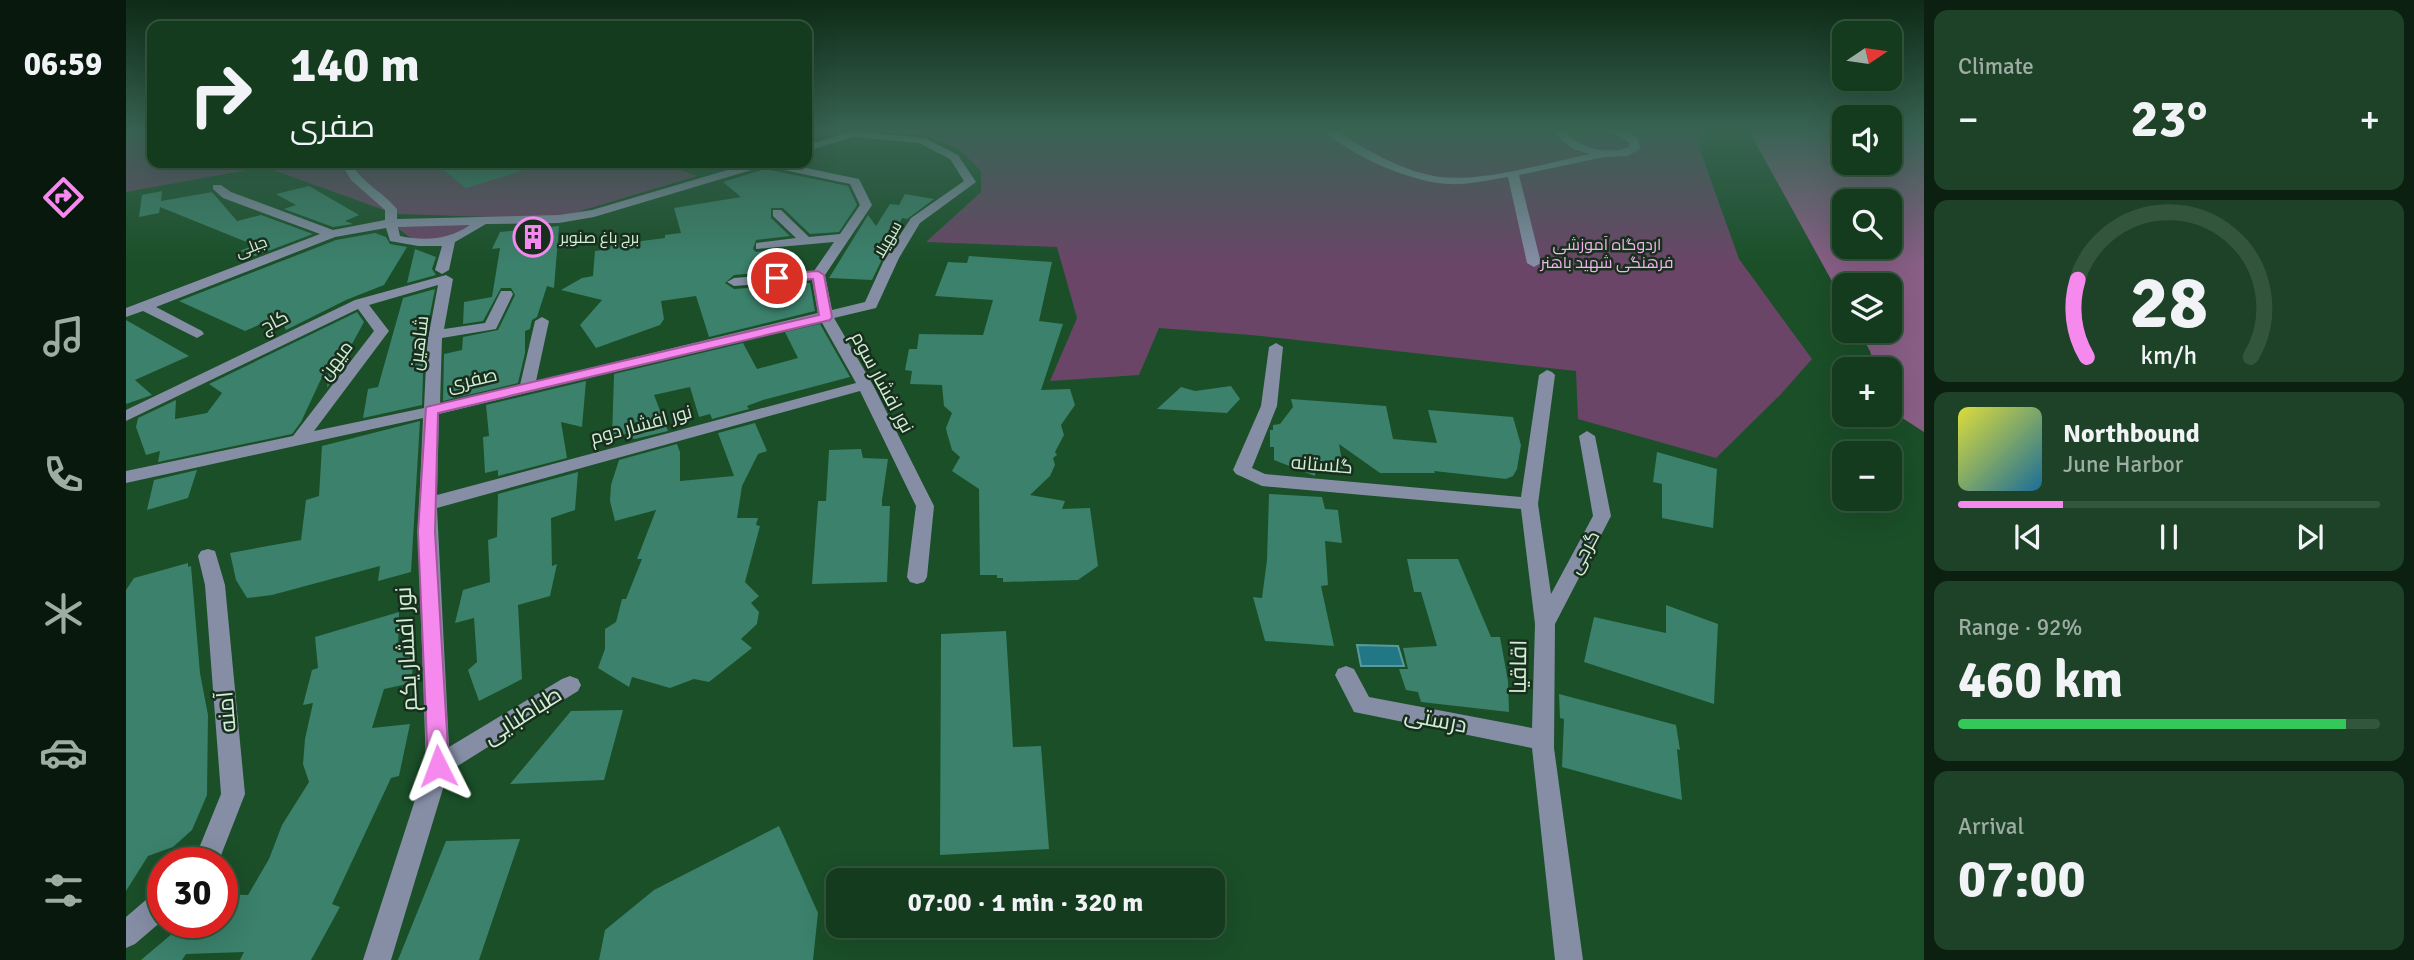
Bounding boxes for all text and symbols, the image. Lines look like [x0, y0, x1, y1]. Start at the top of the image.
north arrow [1832, 21, 1902, 91]
map controls [1832, 21, 1902, 511]
text: 140 m [290, 35, 420, 95]
text: 06:59 [24, 45, 102, 84]
icon: right [175, 49, 266, 140]
text: Climate [1958, 52, 2034, 81]
text: 23° [2131, 87, 2207, 151]
text: − [1958, 96, 1979, 143]
text: + [2359, 96, 2380, 143]
button: sound [1832, 105, 1902, 175]
text: صفری [290, 107, 375, 146]
icon: directions [39, 173, 88, 222]
button: search [1832, 189, 1902, 259]
building icon: برج باغ صنوبر [512, 216, 554, 258]
street label: سهیلا [869, 218, 906, 261]
place label: برج باغ صنوبر [559, 228, 639, 249]
street label: جبلی [233, 232, 270, 262]
park label: اردوگاه آموزشی فرهنگی شهید باهنر [1540, 235, 1673, 273]
pin [747, 248, 807, 308]
icon: arrive [758, 259, 796, 297]
text: 28 [2130, 259, 2208, 348]
button: layers [1832, 273, 1902, 343]
street label: کاج [256, 305, 293, 340]
icon: music [39, 312, 88, 361]
street label: شاهین [404, 314, 434, 372]
street label: نور افشار سوم [844, 328, 919, 438]
street label: میهن [313, 336, 359, 385]
text: km/h [2141, 339, 2197, 370]
button: + [1832, 357, 1902, 427]
street label: صفری [445, 363, 500, 397]
street label: نور افشار دوم [588, 400, 695, 451]
text: Northbound [2063, 418, 2200, 450]
button: − [1832, 441, 1902, 511]
icon: phone [39, 450, 88, 499]
street label: گلستانه [1290, 450, 1354, 480]
text: June Harbor [2063, 450, 2183, 479]
icon: previous [2009, 518, 2047, 556]
icon: pause [2150, 518, 2188, 556]
icon: next [2291, 518, 2329, 556]
street label: گرجی [1563, 527, 1605, 578]
street label: نور افشار یکم [389, 586, 425, 712]
icon: climate [39, 589, 88, 638]
text: Range · 92% [1958, 613, 2082, 642]
street label: اقاقیا [1504, 640, 1533, 694]
text: 460 km [1958, 648, 2123, 712]
street label: طباطبایی [477, 680, 567, 751]
street label: آمنه [210, 690, 243, 734]
street label: درستی [1402, 699, 1470, 740]
icon: car [39, 728, 88, 777]
position arrow [401, 729, 475, 803]
text: Arrival [1958, 812, 2024, 841]
speed limit sign: 30 [147, 847, 238, 938]
text: 07:00 [1958, 847, 2086, 911]
icon: filters [39, 866, 88, 915]
text: 07:00 · 1 min · 320 m [908, 887, 1143, 919]

